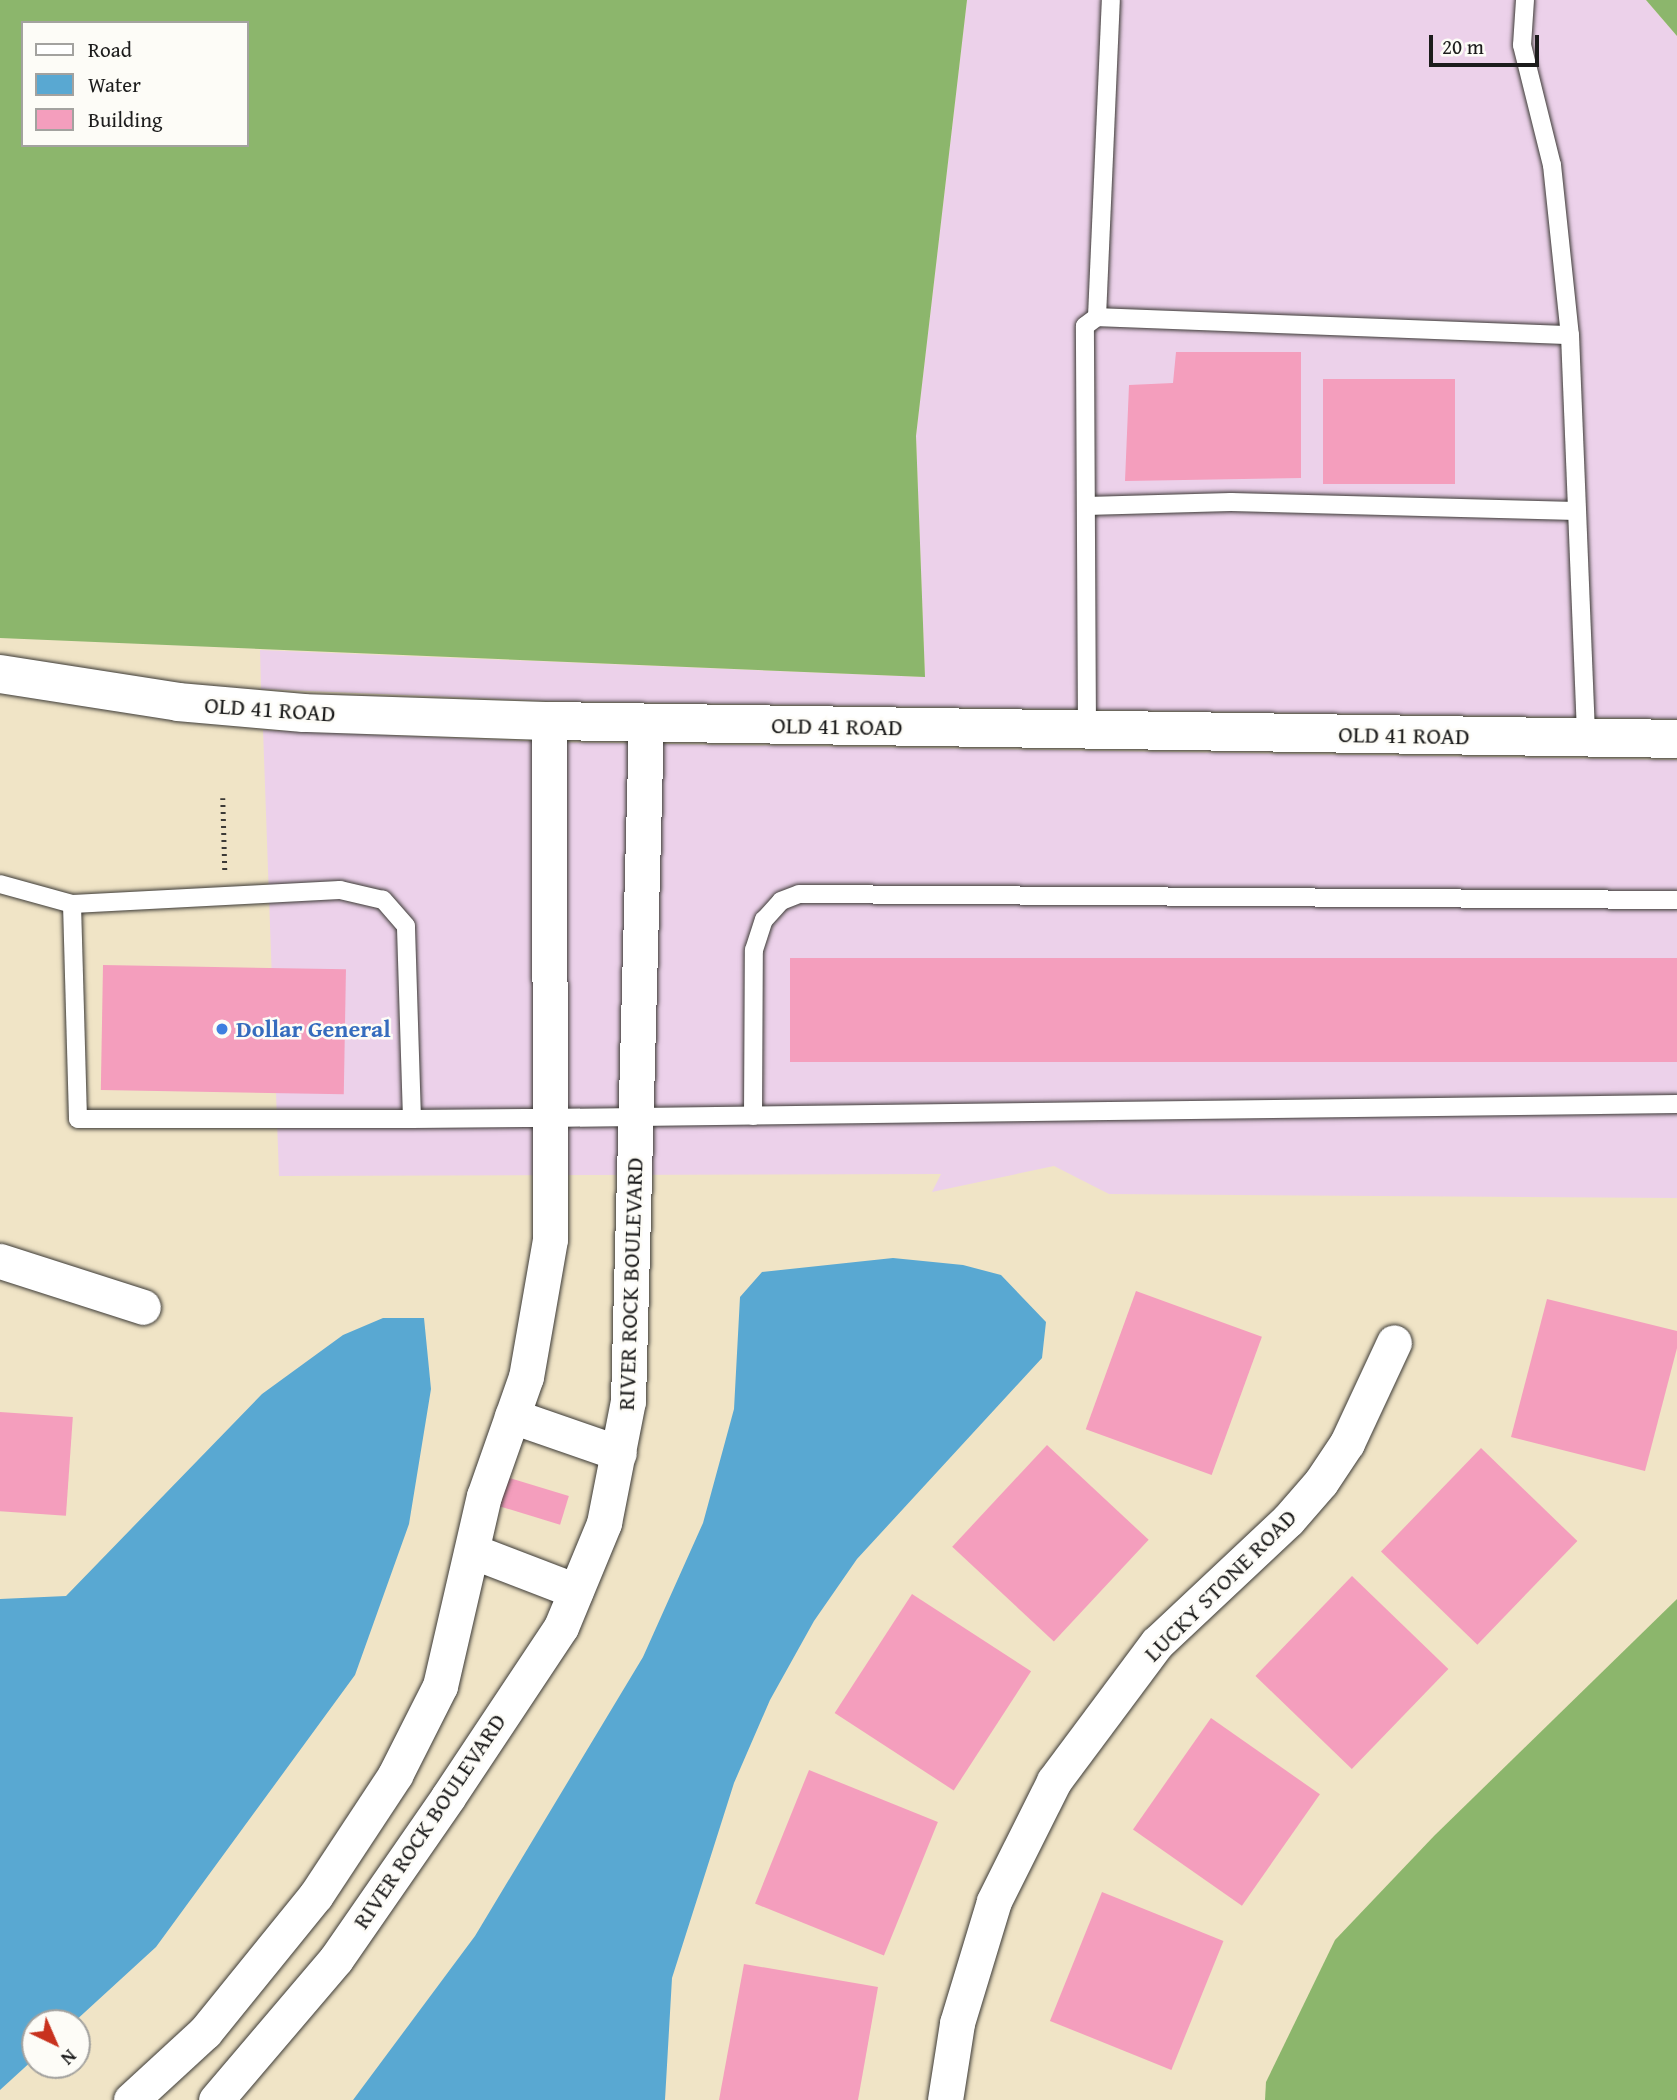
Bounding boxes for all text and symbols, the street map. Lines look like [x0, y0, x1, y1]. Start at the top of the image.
legend [21, 21, 248, 147]
scale bar [1432, 21, 1542, 65]
text: 20 m [1442, 31, 1484, 62]
text: Road [88, 34, 132, 65]
text: Water [88, 69, 141, 100]
text: Building [88, 104, 162, 135]
street label: OLD 41 ROAD [203, 690, 337, 728]
street label: OLD 41 ROAD [771, 710, 903, 742]
street label: OLD 41 ROAD [1338, 719, 1470, 751]
place label: Dollar General [236, 1015, 391, 1043]
marker: Dollar General [214, 1021, 230, 1037]
street label: RIVER ROCK BOULEVARD [611, 1157, 649, 1411]
street label: LUCKY STONE ROAD [1138, 1503, 1302, 1667]
street label: RIVER ROCK BOULEVARD [346, 1708, 512, 1934]
north arrow [21, 2009, 91, 2079]
text: N [55, 2043, 83, 2072]

